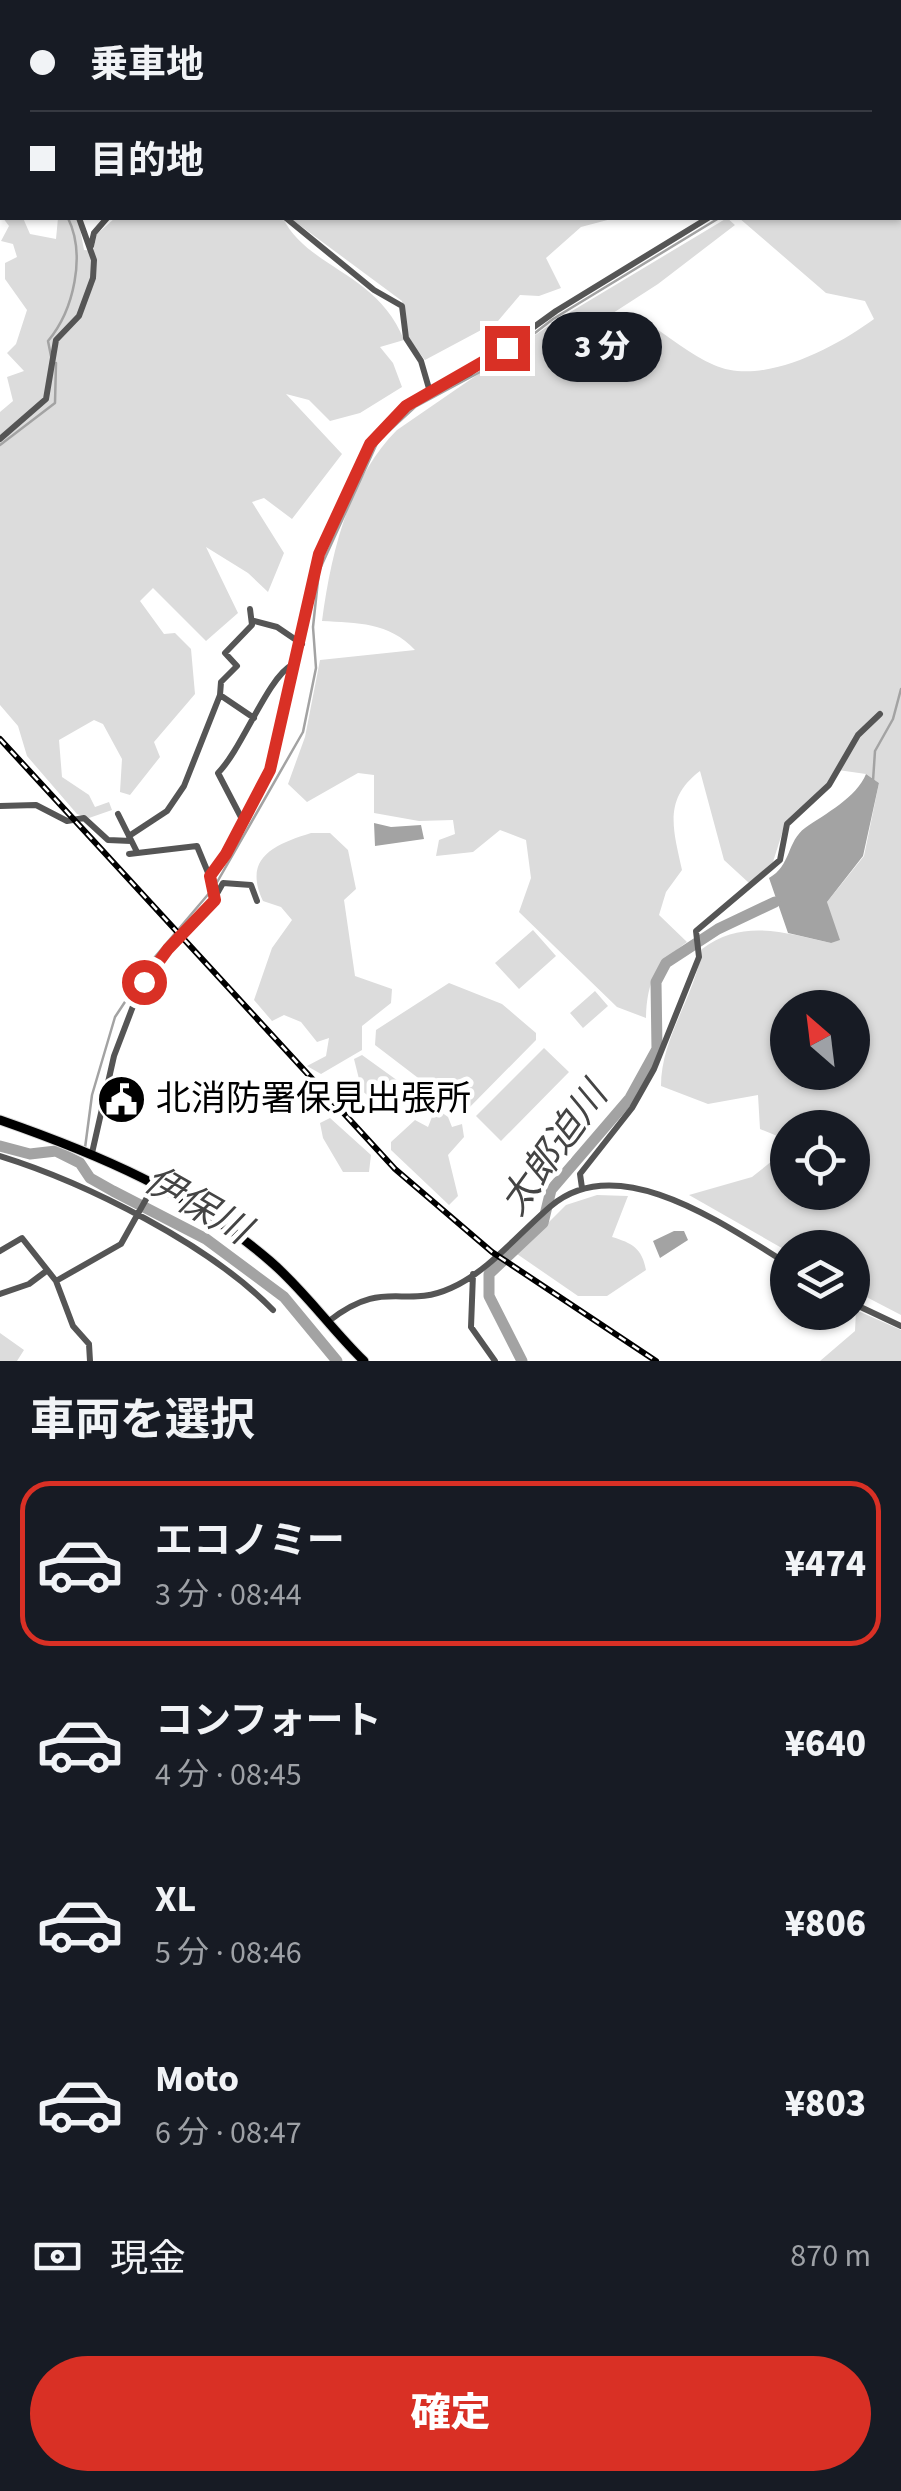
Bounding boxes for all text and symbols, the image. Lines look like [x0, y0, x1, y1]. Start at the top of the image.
text: 乗車地 [90, 38, 204, 92]
text: 目的地 [90, 134, 204, 188]
callout: 3 分 [542, 313, 662, 383]
text: 3 分 [574, 324, 630, 370]
route end [485, 326, 530, 371]
route start [122, 960, 167, 1005]
north arrow [770, 990, 870, 1090]
map controls [770, 990, 870, 1330]
water label: 太郎迫川 [487, 1068, 623, 1226]
public building icon: 北消防署保見出張所 [95, 1073, 147, 1125]
place label: 北消防署保見出張所 [156, 1074, 471, 1124]
button: locate [770, 1110, 870, 1210]
water label: 伊保川 [134, 1153, 263, 1259]
button: layers [770, 1230, 870, 1330]
text: 車両を選択 [30, 1389, 255, 1453]
text: エコノミー [155, 1514, 345, 1568]
icon: car [35, 1519, 125, 1609]
text: ¥474 [785, 1537, 866, 1591]
text: 3 分 · 08:44 [155, 1572, 302, 1618]
text: コンフォート [155, 1694, 382, 1748]
icon: car [35, 1699, 125, 1789]
text: ¥640 [785, 1717, 866, 1771]
text: 4 分 · 08:45 [155, 1752, 302, 1798]
text: XL [155, 1872, 196, 1926]
icon: car [35, 1879, 125, 1969]
text: ¥806 [785, 1897, 866, 1951]
text: 5 分 · 08:46 [155, 1930, 302, 1976]
text: Moto [155, 2052, 239, 2106]
icon: car [35, 2059, 125, 2149]
text: ¥803 [785, 2077, 866, 2131]
text: 6 分 · 08:47 [155, 2110, 302, 2156]
icon: cash [30, 2229, 85, 2284]
text: 現金 [110, 2232, 186, 2286]
text: 870 m [790, 2233, 871, 2279]
button: 確定 [30, 2356, 871, 2471]

